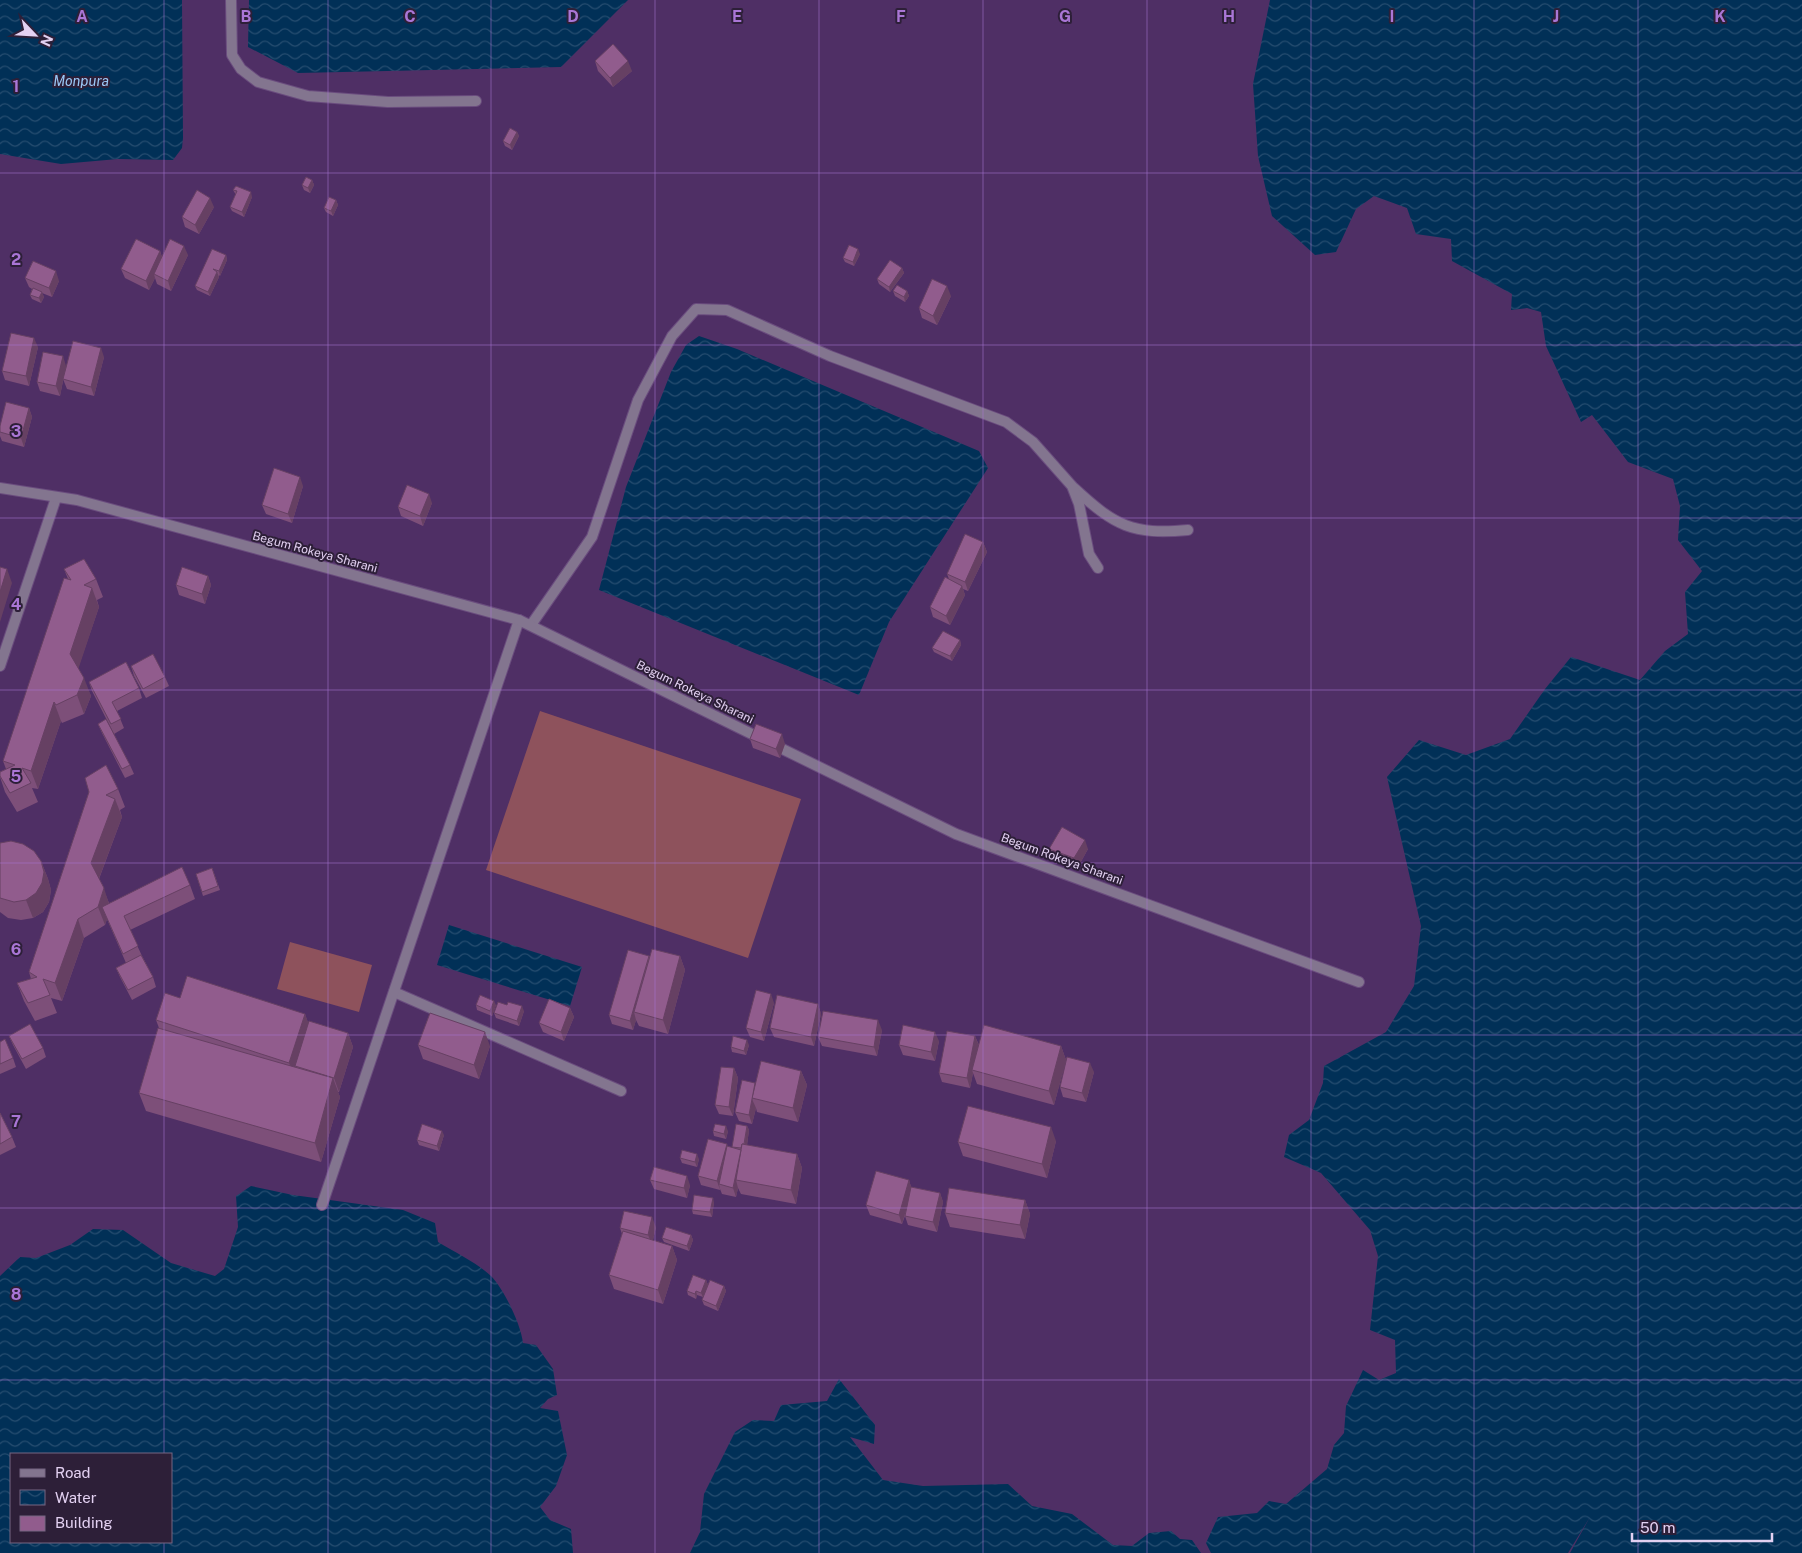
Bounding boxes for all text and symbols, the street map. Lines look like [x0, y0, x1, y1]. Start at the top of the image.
text: A [76, 7, 88, 26]
text: B [241, 7, 252, 26]
text: C [404, 7, 416, 26]
text: D [567, 7, 579, 26]
text: E [732, 7, 742, 26]
text: F [896, 7, 906, 26]
text: G [1059, 7, 1071, 26]
text: H [1223, 7, 1235, 26]
text: I [1390, 7, 1394, 26]
text: J [1553, 7, 1559, 26]
text: K [1714, 7, 1726, 26]
north arrow [10, 10, 60, 60]
text: N [37, 32, 56, 49]
water label: Monpura [53, 73, 109, 89]
text: 1 [13, 77, 19, 96]
text: 2 [11, 250, 21, 269]
text: 3 [11, 422, 21, 441]
street label: Begum Rokeya Sharani [251, 529, 379, 575]
text: 4 [11, 595, 22, 614]
street label: Begum Rokeya Sharani [634, 657, 756, 727]
text: 5 [11, 767, 22, 786]
street label: Begum Rokeya Sharani [999, 830, 1125, 888]
text: 6 [11, 940, 21, 959]
text: 7 [11, 1112, 21, 1131]
text: 8 [11, 1285, 22, 1304]
legend [10, 1453, 172, 1543]
text: Road [55, 1464, 91, 1481]
text: Water [55, 1489, 97, 1506]
scale bar [1632, 1510, 1772, 1542]
text: Building [55, 1514, 113, 1531]
text: 50 m [1640, 1519, 1675, 1536]

